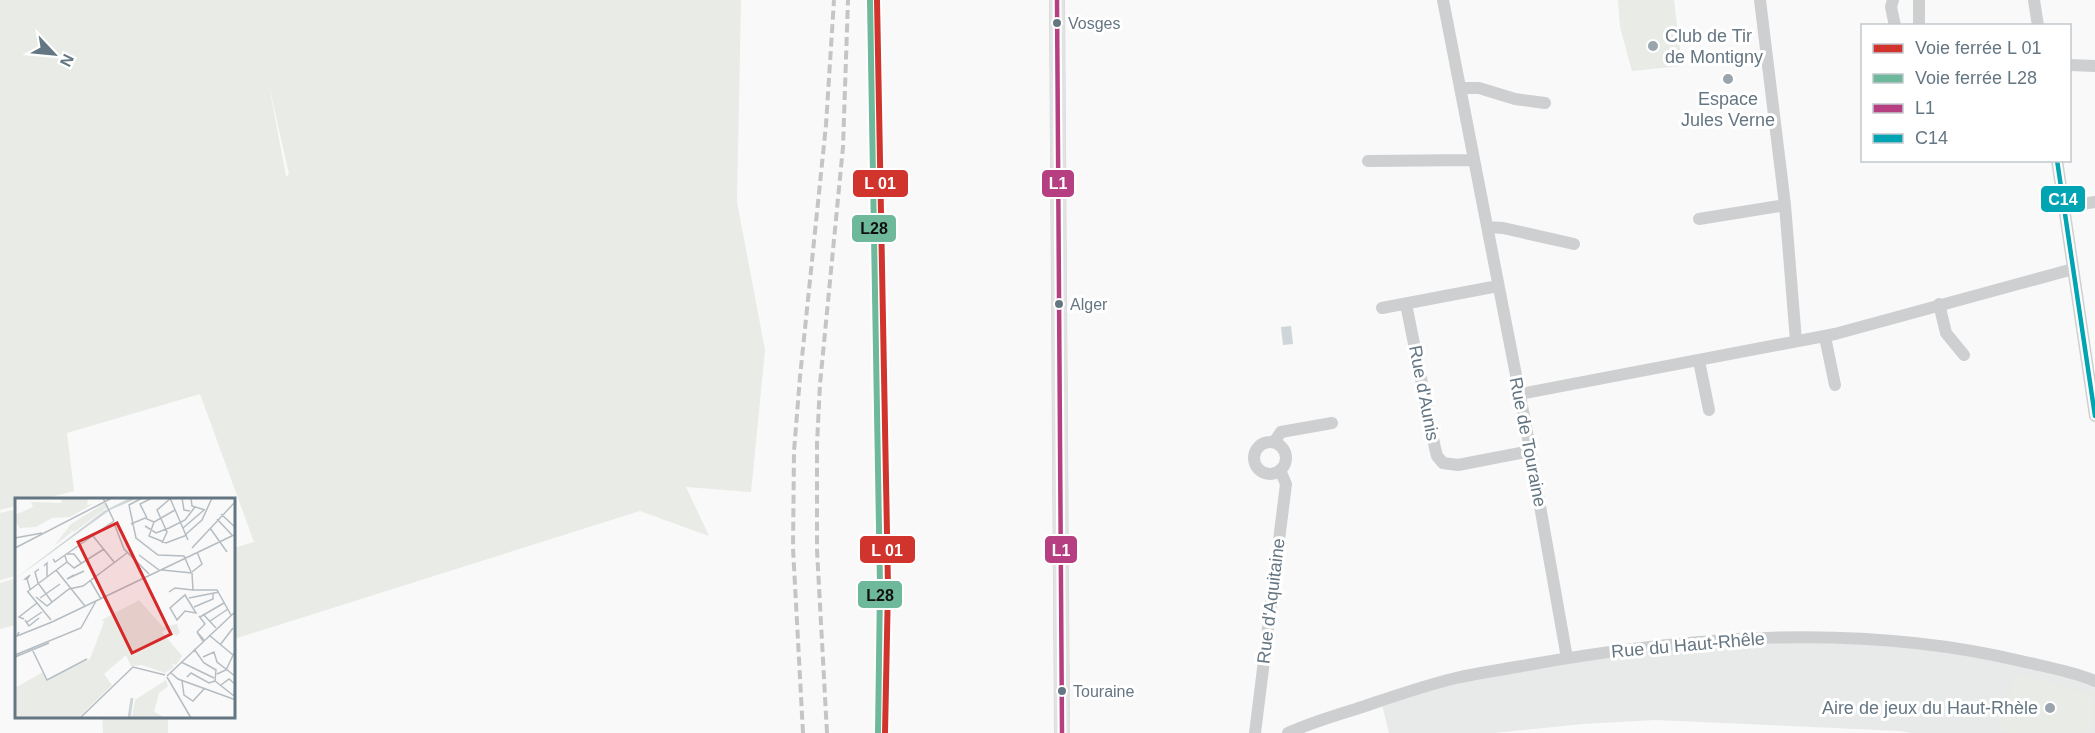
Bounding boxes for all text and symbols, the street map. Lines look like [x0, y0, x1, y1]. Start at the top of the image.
place label: Vosges [1068, 15, 1120, 32]
marker: Vosges [1051, 17, 1063, 29]
north arrow [24, 24, 84, 84]
legend [1861, 24, 2071, 162]
place label: Club de Tir de Montigny [1665, 26, 1763, 67]
text: Voie ferrée L 01 [1915, 38, 2041, 58]
marker: Club de Tir de Montigny [1646, 39, 1660, 53]
text: N [57, 51, 77, 69]
text: Voie ferrée L28 [1915, 68, 2037, 88]
marker: Espace Jules Verne [1721, 72, 1735, 86]
place label: Espace Jules Verne [1681, 89, 1775, 130]
text: L1 [1915, 98, 1935, 118]
text: C14 [1915, 128, 1948, 148]
line badge: L 01 [852, 169, 909, 198]
line badge: L1 [1041, 169, 1075, 198]
text: L 01 [864, 175, 896, 192]
text: L1 [1049, 175, 1067, 192]
line badge: C14 [2040, 185, 2086, 213]
text: C14 [2048, 191, 2078, 208]
line badge: L28 [851, 214, 897, 243]
text: L28 [860, 220, 888, 237]
place label: Alger [1070, 296, 1108, 313]
marker: Alger [1053, 298, 1065, 310]
street label: Rue d'Aunis [1405, 344, 1443, 442]
street label: Rue de Touraine [1506, 375, 1550, 509]
inset map [15, 498, 236, 718]
line badge: L 01 [859, 535, 916, 564]
line badge: L1 [1044, 535, 1078, 564]
street label: Rue d'Aquitaine [1253, 537, 1289, 665]
text: L 01 [871, 542, 903, 559]
text: L1 [1052, 542, 1070, 559]
line badge: L28 [857, 580, 903, 609]
text: L28 [866, 587, 894, 604]
street label: Rue du Haut-Rhêle [1610, 628, 1766, 662]
place label: Touraine [1073, 683, 1134, 700]
marker: Touraine [1056, 685, 1068, 697]
place label: Aire de jeux du Haut-Rhèle [1822, 698, 2038, 718]
marker: Aire de jeux du Haut-Rhèle [2043, 701, 2057, 715]

